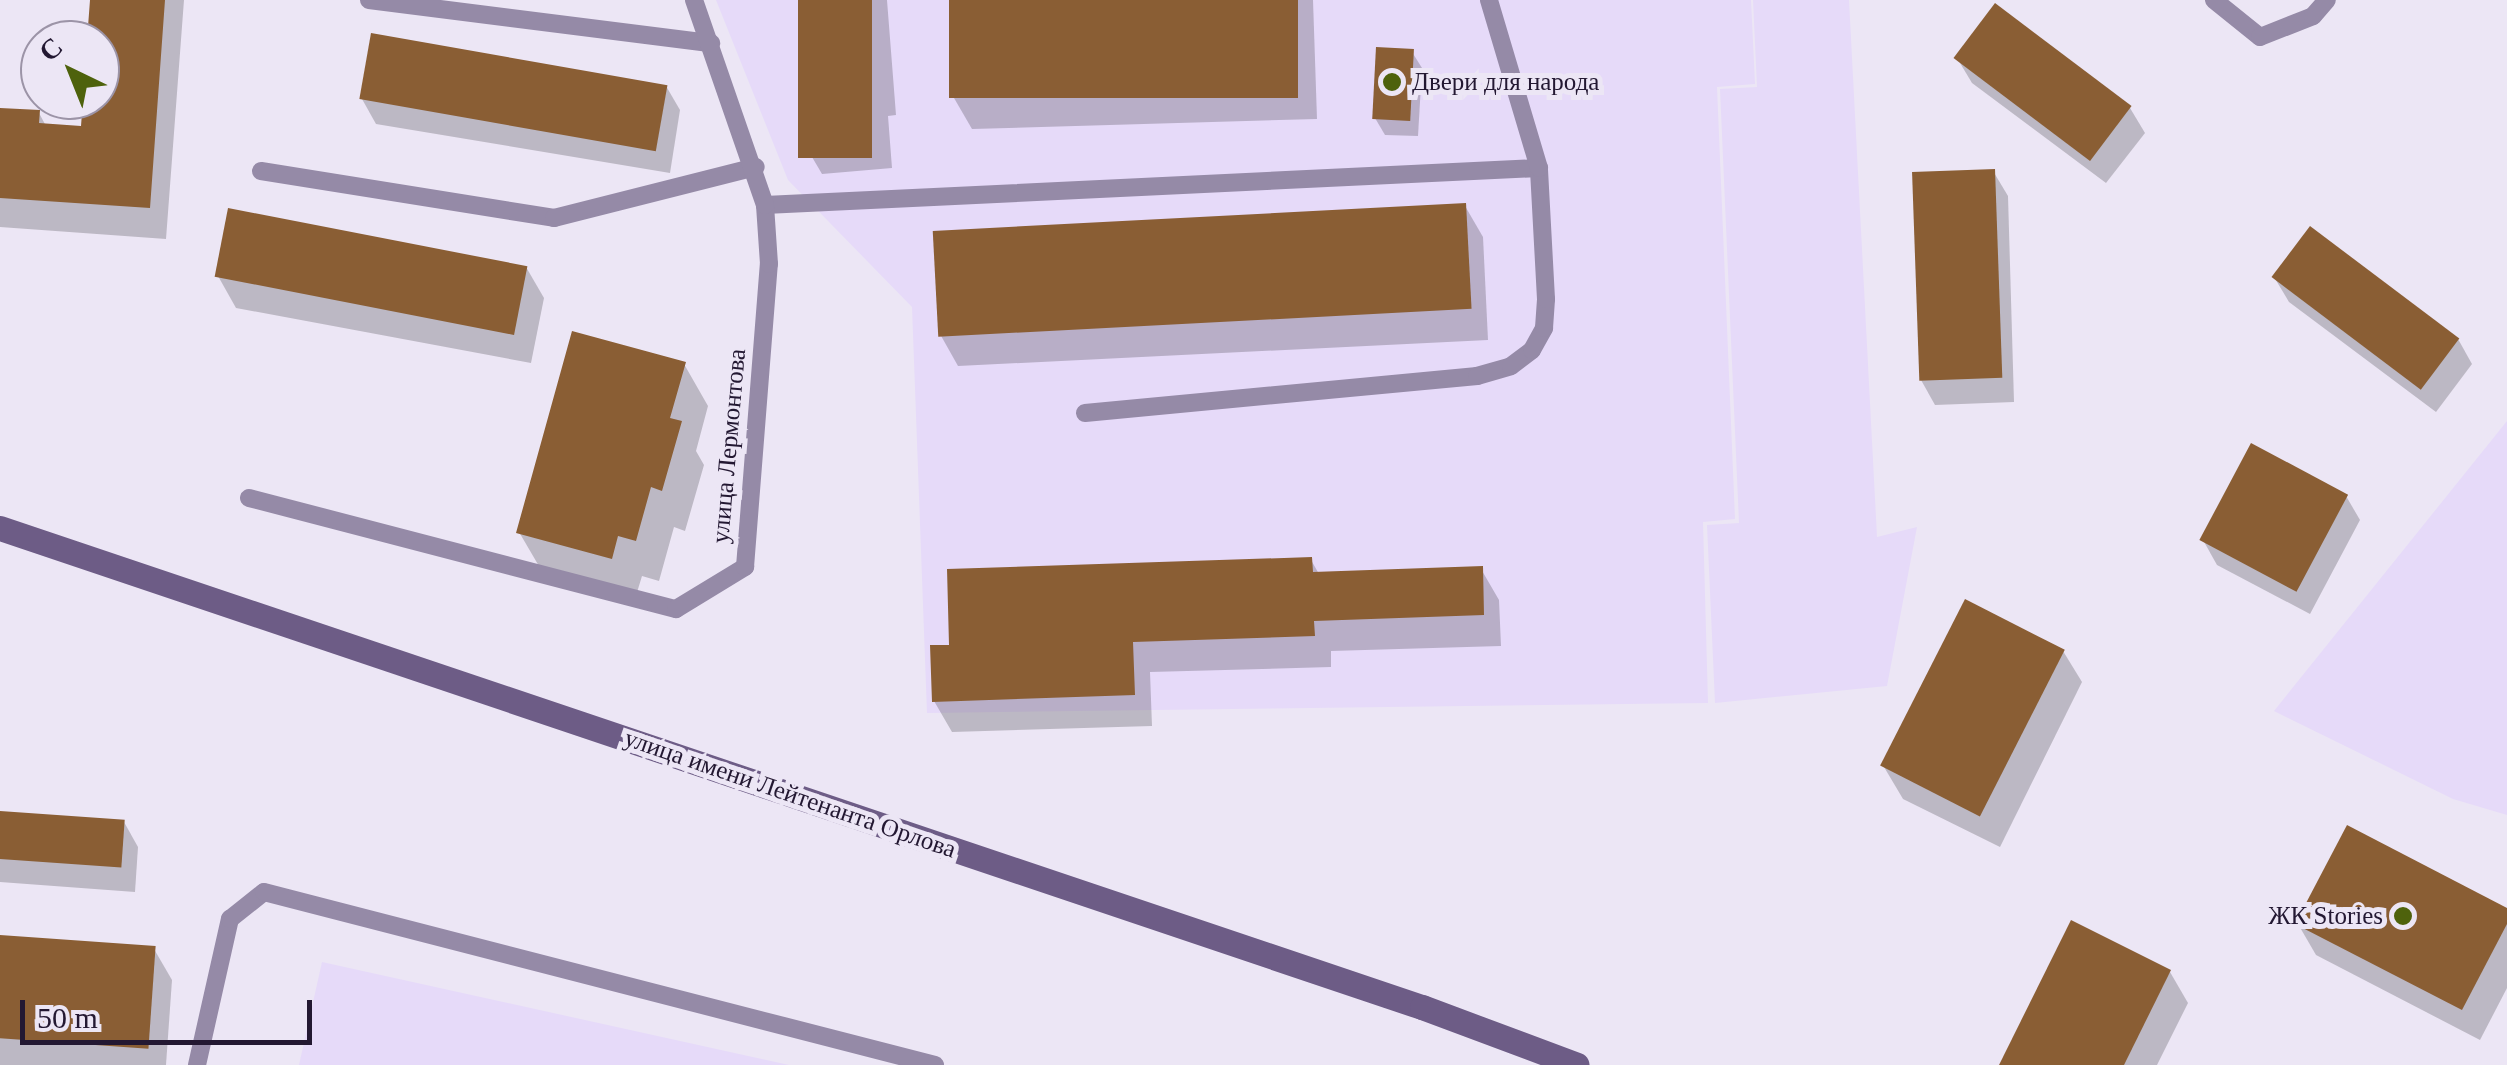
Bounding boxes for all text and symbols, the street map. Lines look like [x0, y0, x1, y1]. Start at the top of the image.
north arrow [20, 20, 120, 120]
text: С [33, 31, 69, 67]
place label: Двери для народа [1412, 67, 1599, 97]
marker: Двери для народа [1381, 71, 1403, 93]
street label: улица Лермонтова [706, 347, 752, 545]
street label: улица имени Лейтенанта Орлова [620, 723, 960, 865]
place label: ЖК Stories [2268, 901, 2383, 931]
marker: ЖК Stories [2392, 905, 2414, 927]
scale bar [25, 980, 318, 1042]
text: 50 m [37, 1001, 98, 1034]

